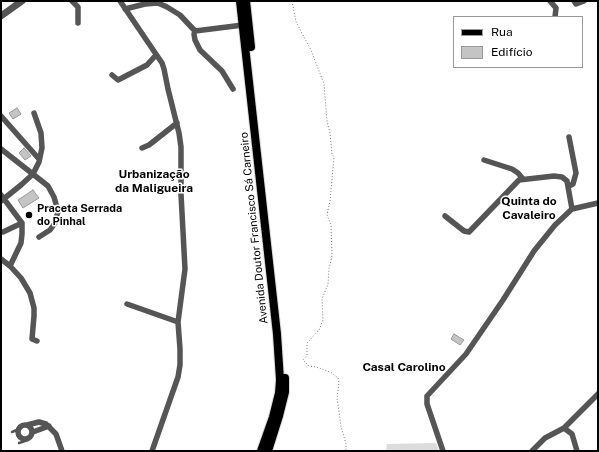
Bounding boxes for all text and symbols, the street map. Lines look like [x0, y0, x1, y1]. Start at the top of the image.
legend [453, 16, 583, 68]
text: Rua [491, 25, 513, 39]
text: Edifício [491, 45, 532, 59]
street label: Avenida Doutor Francisco Sá Carneiro [237, 132, 271, 324]
district label: Urbanização da Maligueira [115, 167, 193, 195]
district label: Quinta do Cavaleiro [501, 194, 557, 222]
place label: Praceta Serrada do Pinhal [37, 202, 122, 228]
marker: Praceta Serrada do Pinhal [24, 210, 34, 220]
district label: Casal Carolino [362, 360, 446, 374]

